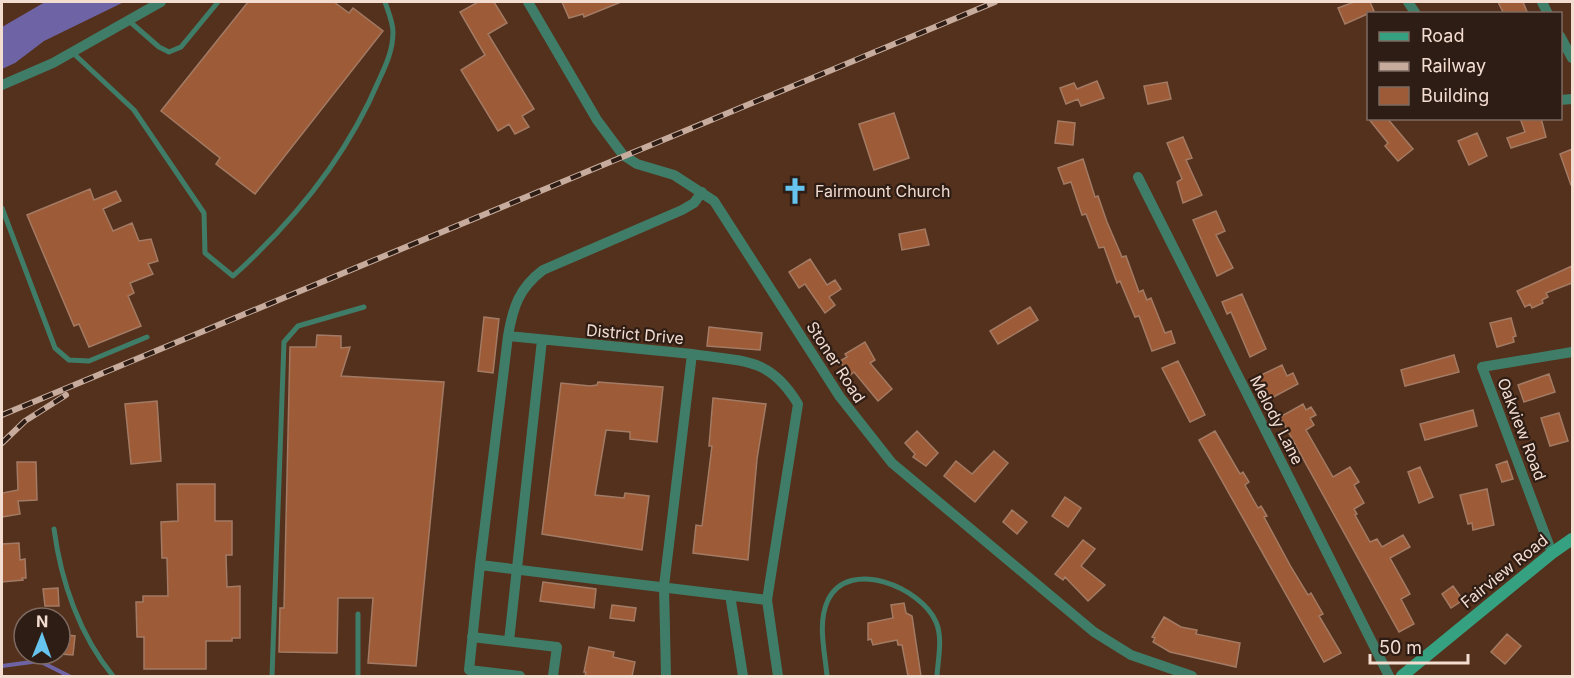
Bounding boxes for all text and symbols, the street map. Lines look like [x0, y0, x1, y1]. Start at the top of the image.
legend [1367, 12, 1562, 120]
text: Road [1421, 25, 1464, 46]
text: Railway [1421, 55, 1486, 76]
text: Building [1421, 85, 1489, 106]
church icon: Fairmount Church [780, 176, 810, 206]
place label: Fairmount Church [815, 181, 950, 201]
street label: Stoner Road [802, 318, 870, 406]
street label: District Drive [585, 320, 685, 348]
street label: Melody Lane [1246, 372, 1308, 468]
street label: Oakview Road [1493, 375, 1551, 483]
street label: Fairview Road [1456, 530, 1552, 612]
north arrow [12, 606, 72, 666]
text: N [36, 611, 49, 631]
scale bar [1370, 627, 1468, 665]
text: 50 m [1379, 637, 1422, 658]

